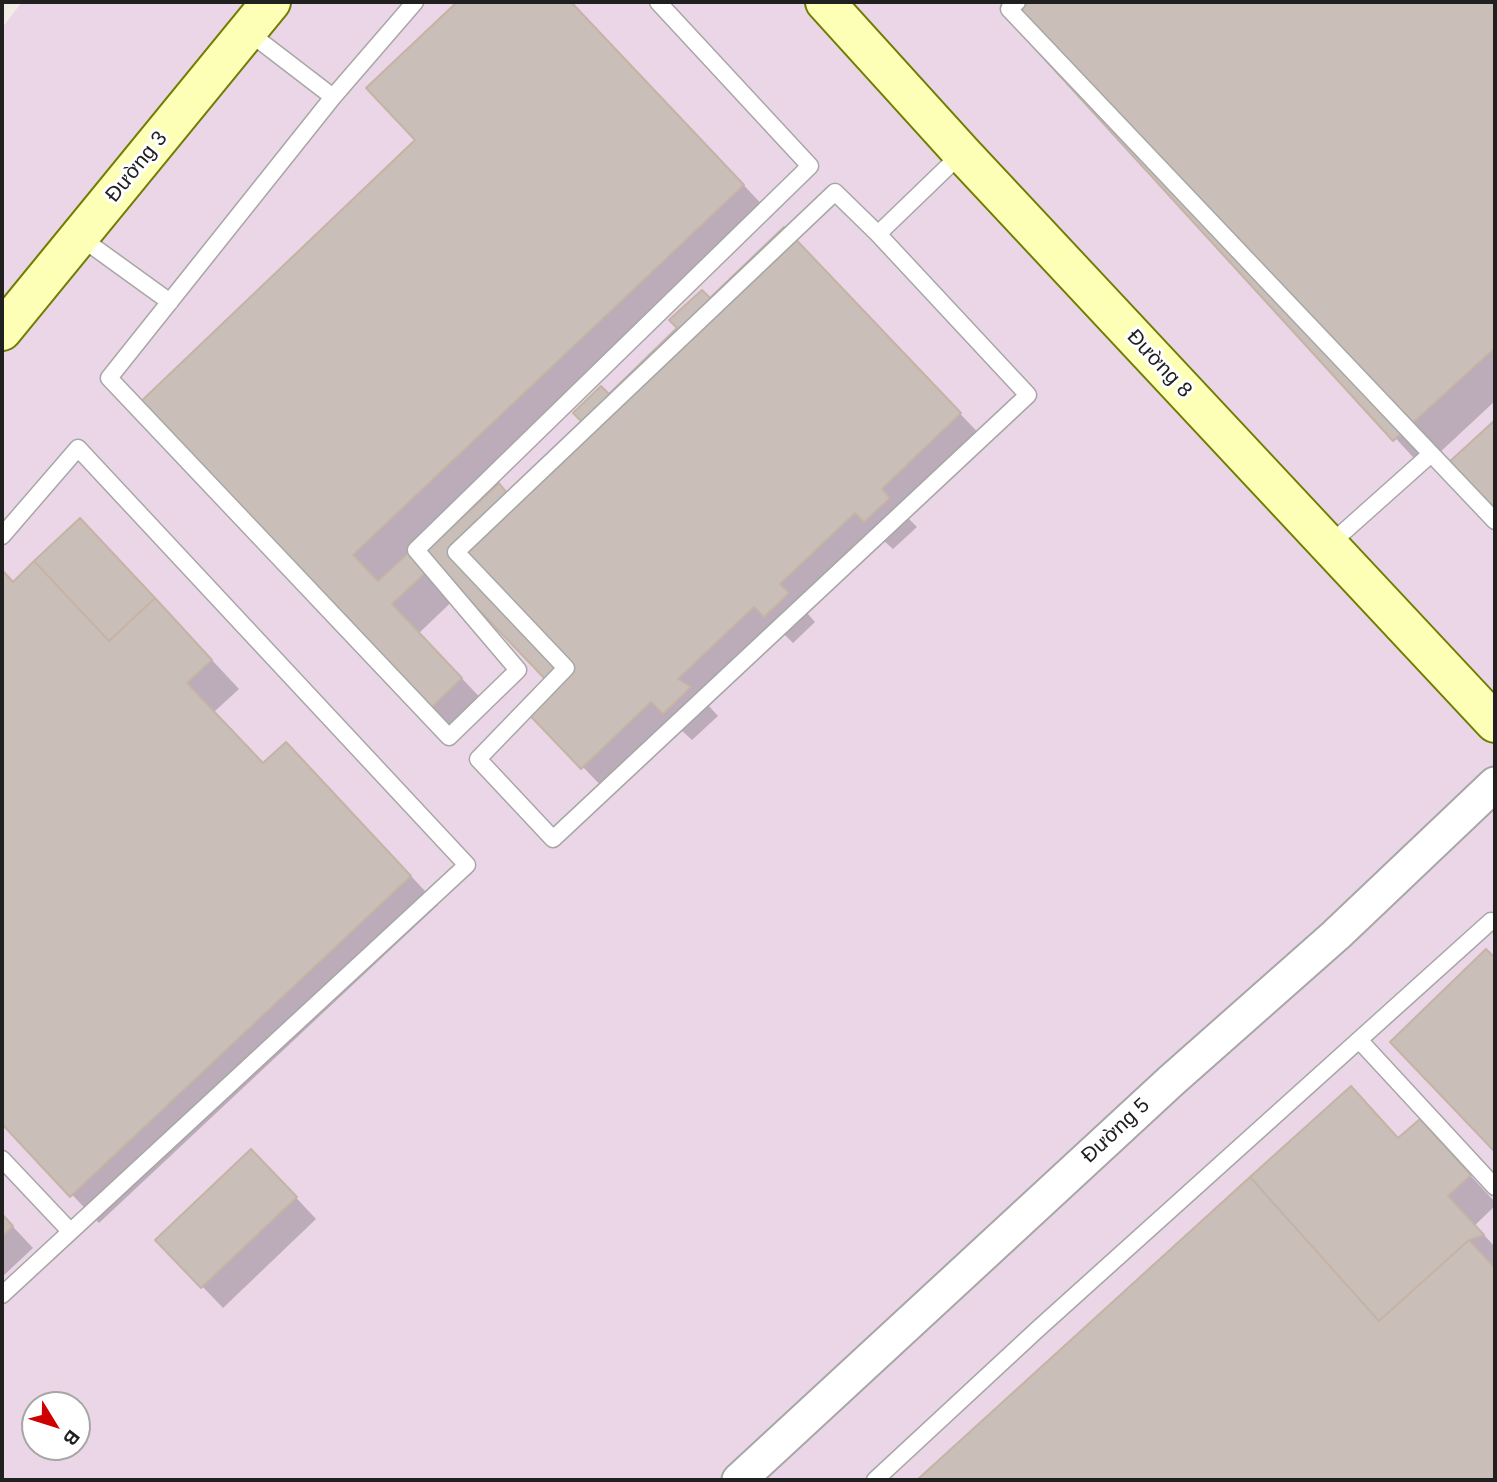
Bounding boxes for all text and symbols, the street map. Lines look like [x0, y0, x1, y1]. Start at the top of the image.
street label: Đường 3 [101, 126, 173, 208]
street label: Đường 8 [1121, 325, 1197, 403]
street label: Đường 5 [1077, 1093, 1155, 1169]
north arrow [21, 1391, 91, 1461]
text: B [59, 1426, 84, 1450]

